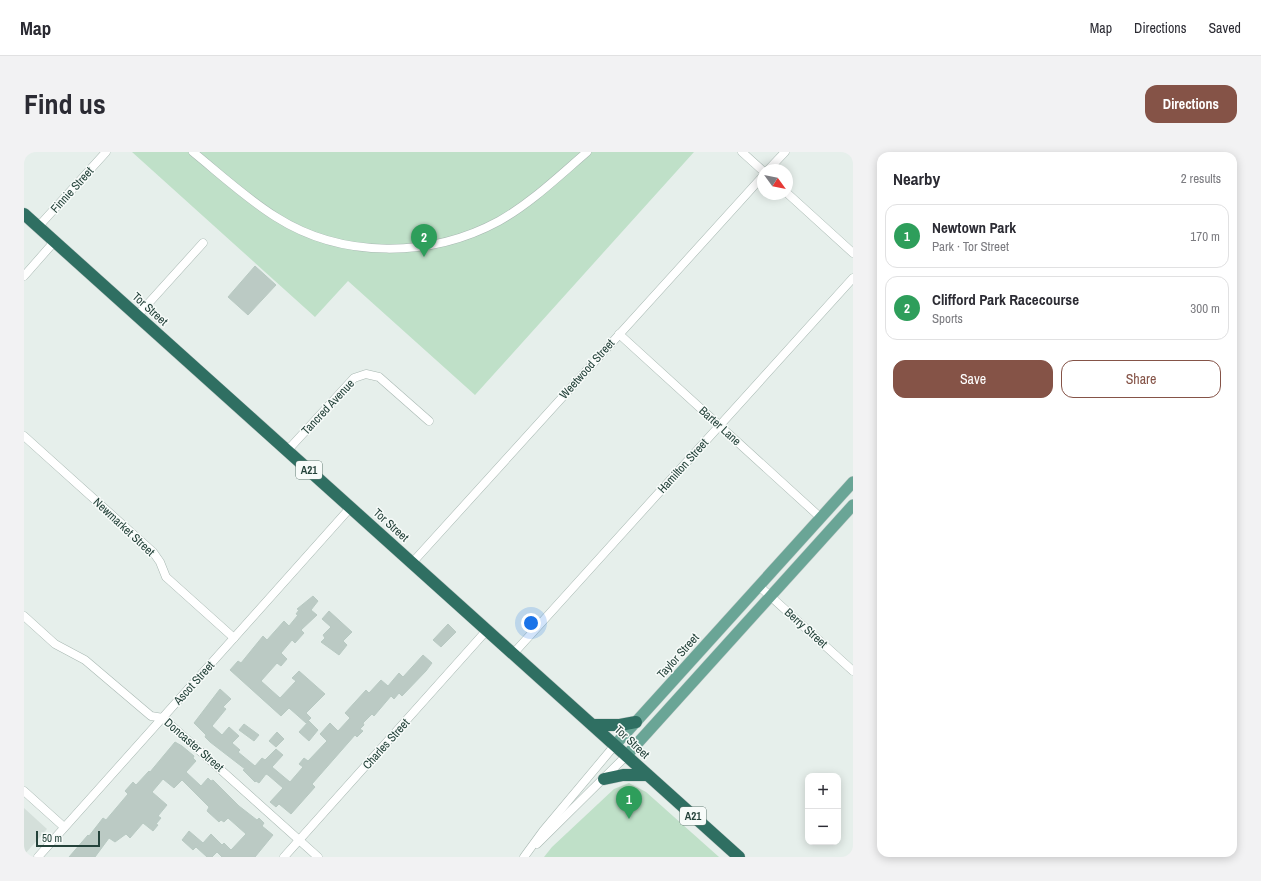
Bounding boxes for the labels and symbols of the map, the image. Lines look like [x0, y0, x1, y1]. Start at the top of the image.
street label: Finnie Street [47, 163, 97, 216]
north arrow [757, 164, 793, 200]
pin: 2 [411, 224, 437, 257]
street label: Tor Street [129, 289, 171, 329]
street label: Weetwood Street [556, 335, 618, 402]
street label: Tancred Avenue [298, 376, 358, 438]
street label: Barter Lane [696, 403, 744, 449]
street label: Hamilton Street [654, 435, 712, 497]
road number: A21 [296, 461, 322, 479]
street label: Newmarket Street [90, 494, 158, 560]
street label: Tor Street [370, 505, 412, 545]
street label: Berry Street [781, 604, 831, 652]
your location [521, 613, 541, 633]
street label: Taylor Street [654, 630, 703, 682]
street label: Ascot Street [169, 658, 218, 709]
street label: Doncaster Street [161, 715, 227, 775]
street label: Charles Street [359, 715, 413, 773]
street label: Tor Street [611, 722, 653, 763]
pin: 1 [616, 786, 642, 819]
road number: A21 [680, 807, 706, 825]
scale bar [36, 829, 100, 848]

